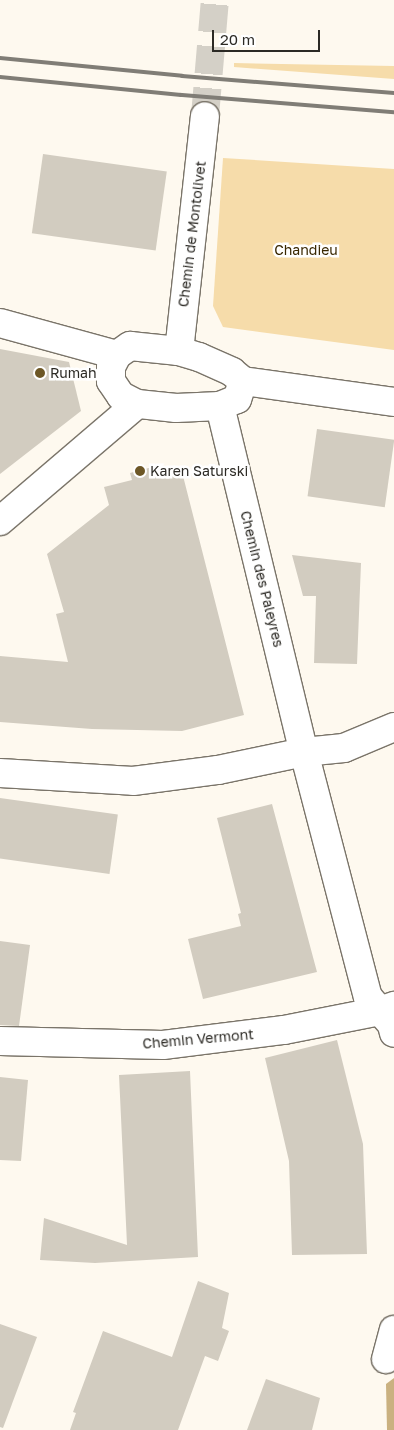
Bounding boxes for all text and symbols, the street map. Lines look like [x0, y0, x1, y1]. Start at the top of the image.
scale bar [214, 20, 322, 52]
text: 20 m [220, 30, 255, 48]
street label: Chemin de Montolivet [175, 160, 209, 308]
park label: Chandieu [274, 242, 338, 258]
place label: Rumah [50, 365, 97, 381]
marker: Rumah [34, 367, 46, 379]
place label: Karen Saturski [150, 463, 248, 479]
marker: Karen Saturski [134, 465, 146, 477]
street label: Chemin des Paleyres [237, 509, 287, 649]
street label: Chemin Vermont [142, 1026, 254, 1052]

